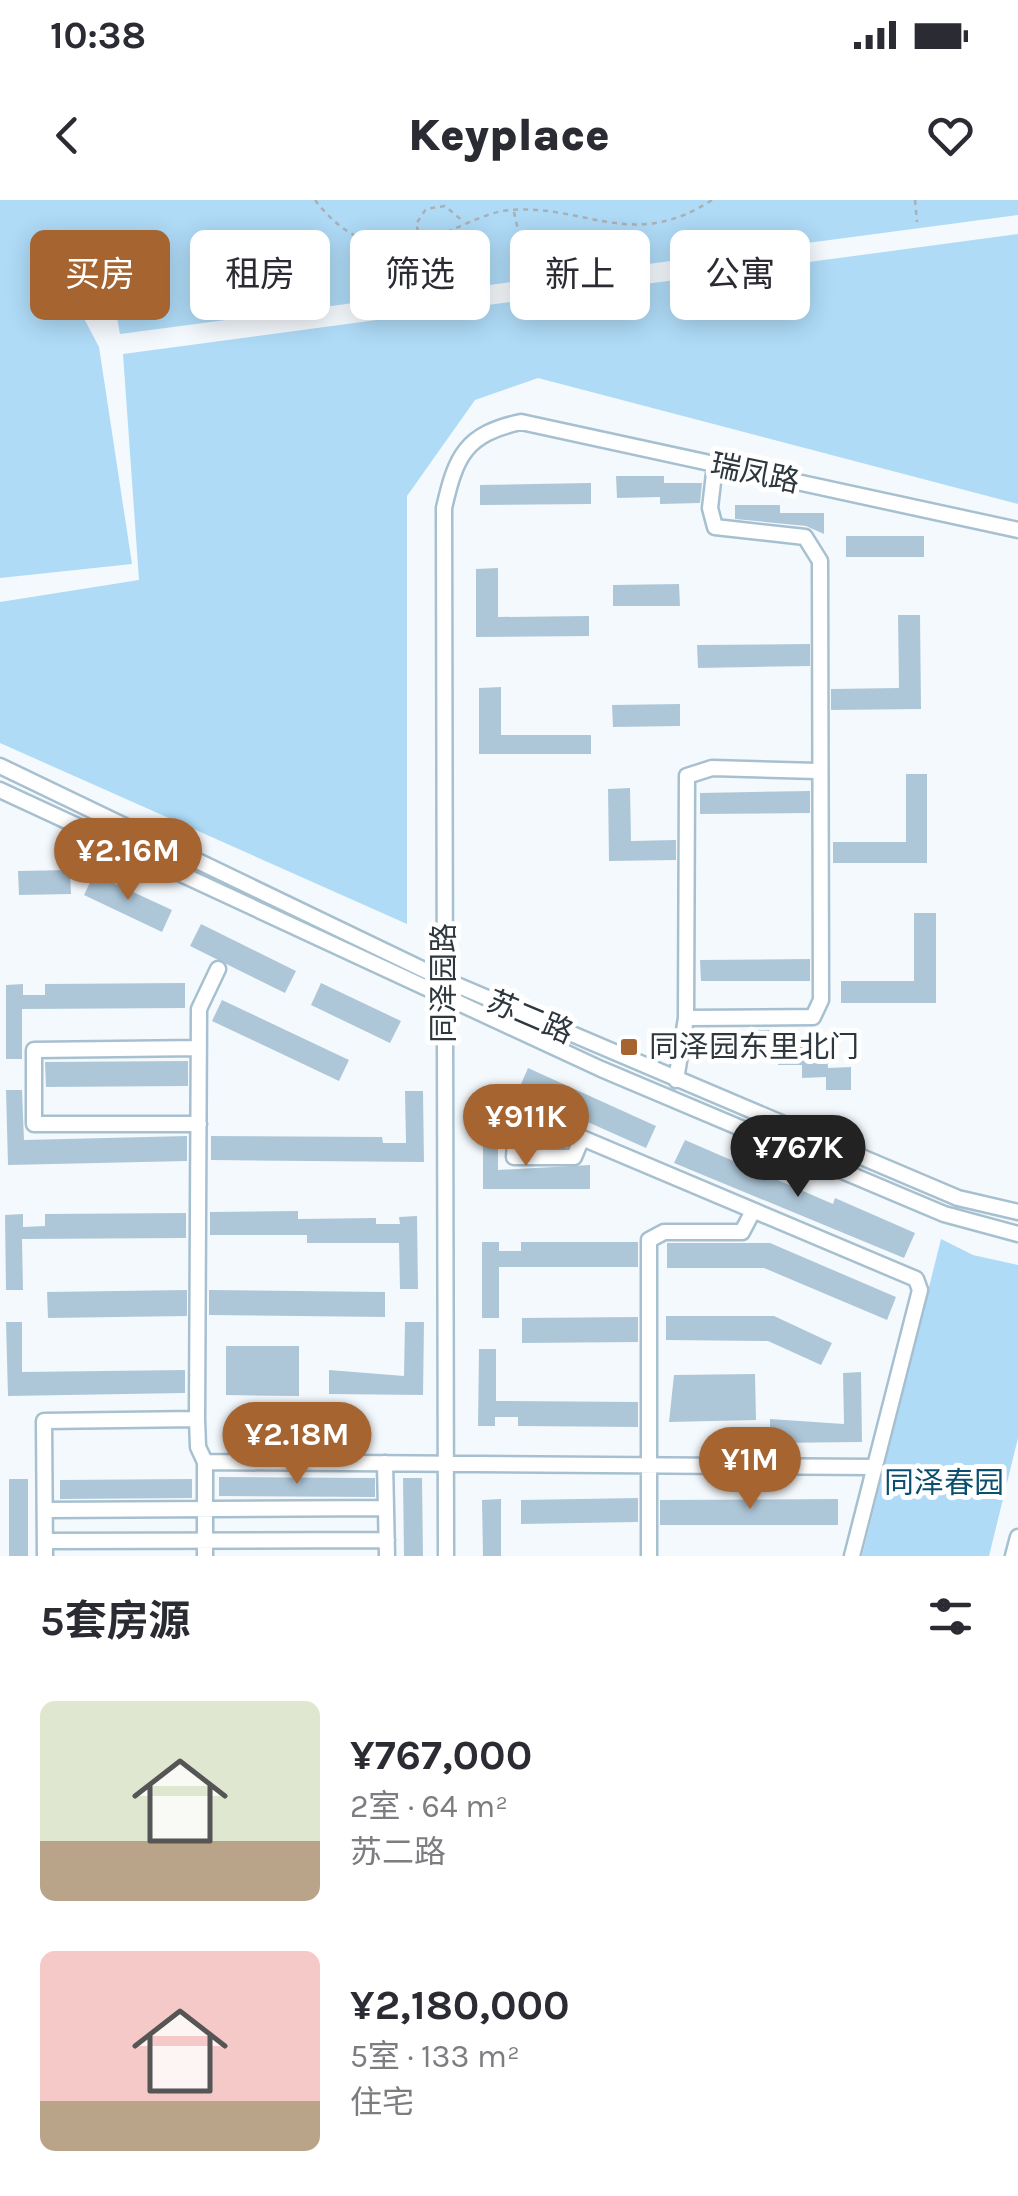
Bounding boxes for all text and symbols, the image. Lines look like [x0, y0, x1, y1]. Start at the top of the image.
text: 10:38 [50, 13, 146, 58]
icon: back [40, 108, 95, 163]
icon: heart [923, 108, 978, 163]
text: Keyplace [408, 109, 610, 161]
chip: 买房 [30, 230, 170, 320]
chip: 租房 [190, 230, 330, 320]
chip: 筛选 [350, 230, 490, 320]
chip: 新上 [510, 230, 650, 320]
chip: 公寓 [670, 230, 810, 320]
street label: 瑞凤路 [707, 446, 803, 500]
pin: ¥2.16M [47, 818, 209, 903]
text: ¥2.16M [76, 832, 180, 869]
street label: 同泽园路 [426, 923, 462, 1043]
street label: 苏二路 [482, 983, 578, 1051]
place label: 同泽园东里北门 [649, 1029, 859, 1065]
marker: 同泽园东里北门 [618, 1036, 640, 1058]
pin: ¥911K [456, 1084, 596, 1169]
text: ¥911K [485, 1098, 567, 1135]
pin: ¥767K [728, 1115, 868, 1200]
text: ¥767K [753, 1129, 843, 1166]
pin: ¥2.18M [216, 1402, 378, 1487]
text: ¥2.18M [244, 1416, 350, 1453]
pin: ¥1M [702, 1427, 798, 1512]
text: ¥1M [721, 1441, 779, 1478]
park label: 同泽春园 [884, 1465, 1004, 1501]
icon: filters [923, 1589, 978, 1644]
text: 5套房源 [40, 1596, 190, 1646]
text: ¥767,000 [350, 1730, 532, 1780]
icon: home [120, 1741, 240, 1861]
text: 2室 · 64 m² [350, 1788, 508, 1825]
text: 苏二路 [350, 1834, 446, 1871]
text: ¥2,180,000 [350, 1980, 570, 2030]
icon: home [120, 1991, 240, 2111]
text: 5室 · 133 m² [350, 2038, 520, 2075]
text: 住宅 [350, 2084, 414, 2121]

